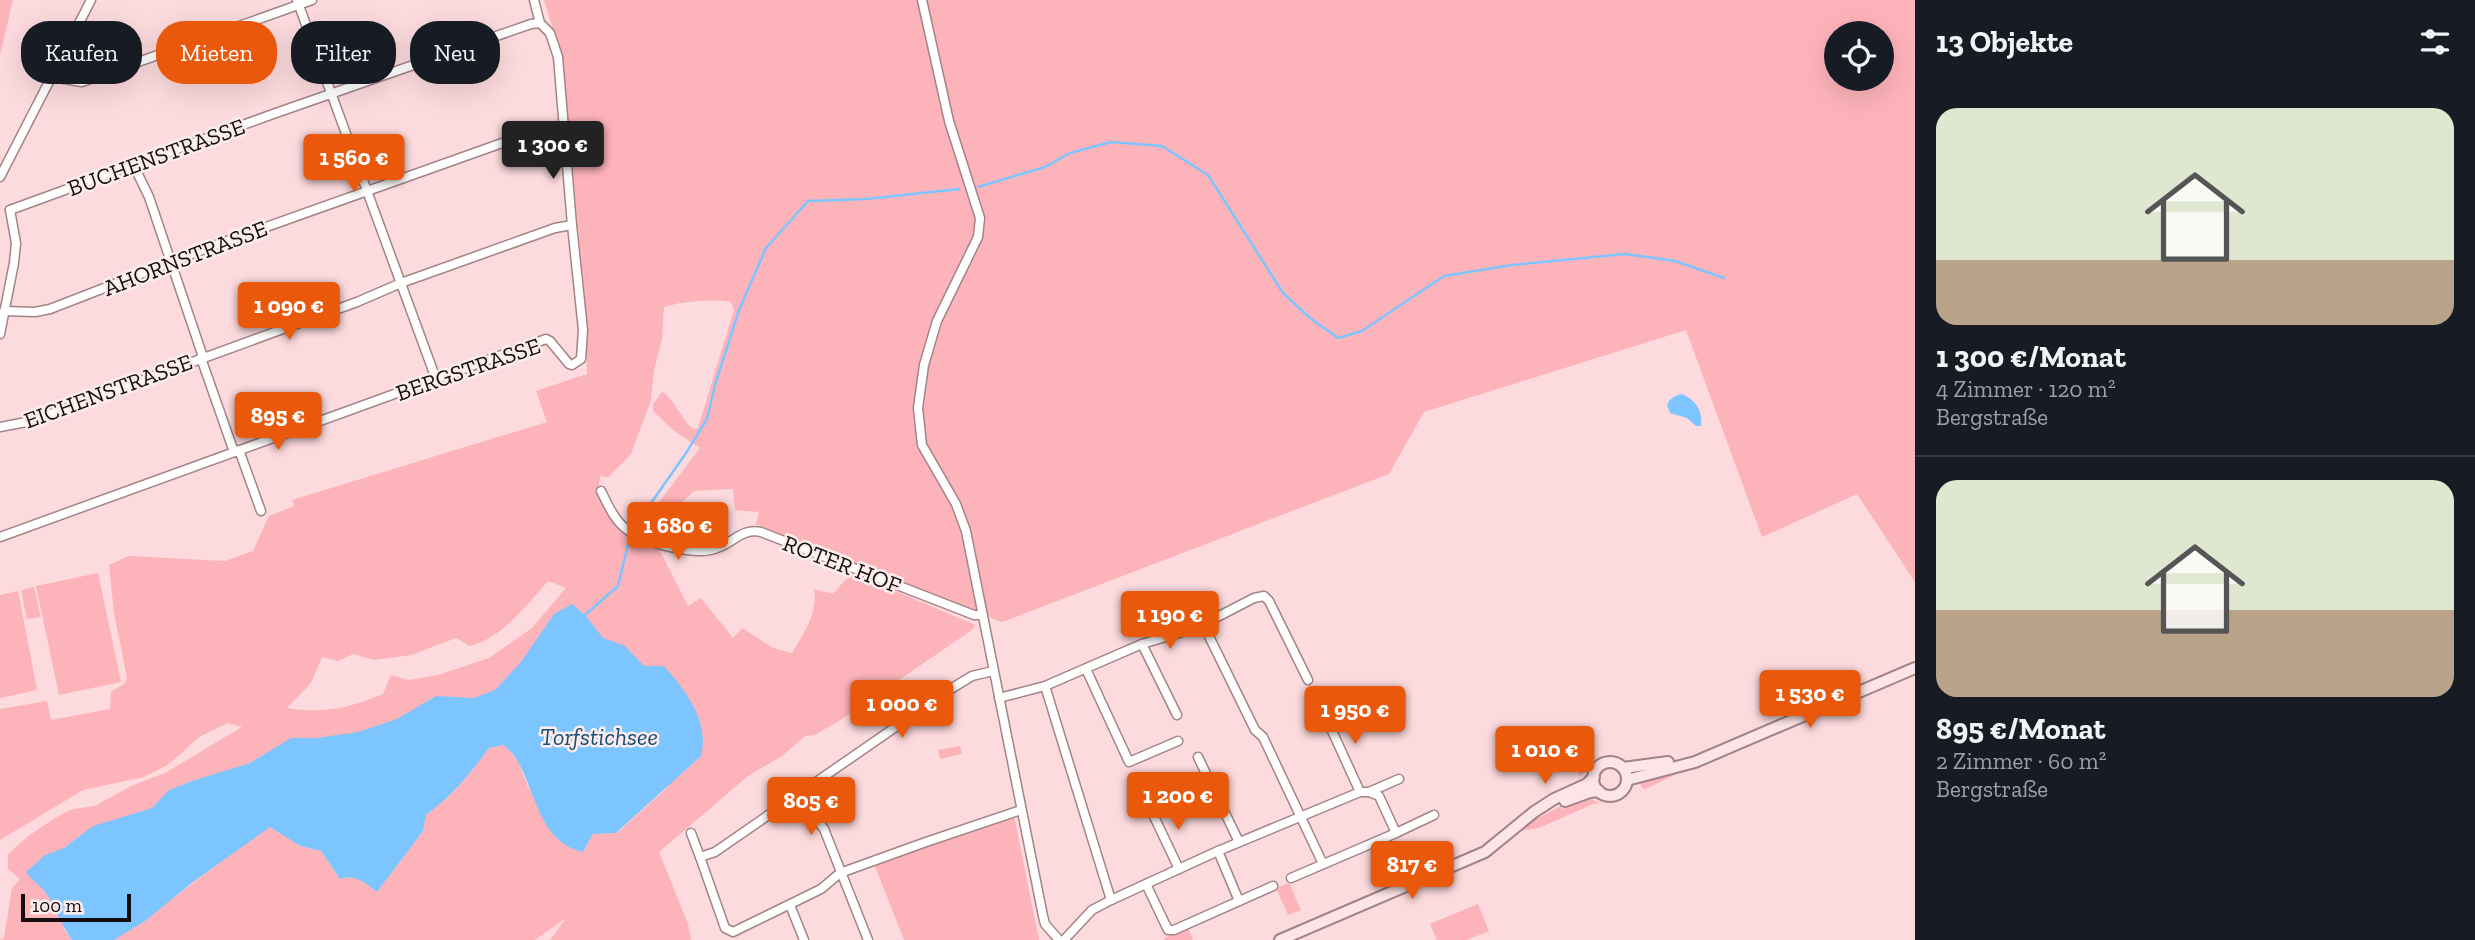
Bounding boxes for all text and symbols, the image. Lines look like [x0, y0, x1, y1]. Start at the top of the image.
chip: Kaufen [21, 21, 142, 84]
chip: Mieten [156, 21, 277, 84]
chip: Filter [291, 21, 396, 84]
chip: Neu [410, 21, 500, 84]
map controls [1824, 21, 1894, 91]
button: locate [1824, 21, 1894, 91]
icon: filters [2416, 23, 2454, 61]
text: 13 Objekte [1936, 24, 2073, 60]
street label: BUCHENSTRASSE [64, 112, 248, 202]
pin: 1 300 € [488, 122, 618, 181]
text: 1 300 € [518, 130, 588, 158]
pin: 1 560 € [289, 134, 419, 194]
text: 1 560 € [319, 143, 389, 171]
icon: home [2132, 154, 2258, 280]
street label: AHORNSTRASSE [99, 214, 271, 302]
pin: 1 090 € [224, 282, 354, 342]
text: 1 090 € [254, 291, 324, 319]
street label: BERGSTRASSE [392, 331, 544, 407]
text: 1 300 €/Monat [1936, 339, 2126, 375]
street label: EICHENSTRASSE [20, 348, 196, 434]
text: 4 Zimmer · 120 m² [1936, 375, 2116, 403]
pin: 895 € [229, 392, 327, 452]
text: 895 € [251, 401, 305, 429]
text: Bergstraße [1936, 403, 2048, 431]
pin: 1 680 € [613, 503, 743, 562]
text: 1 680 € [643, 511, 713, 539]
icon: home [2132, 526, 2258, 652]
street label: ROTER HOF [779, 529, 905, 599]
pin: 1 190 € [1105, 592, 1235, 651]
text: 1 190 € [1137, 600, 1203, 628]
pin: 1 530 € [1745, 670, 1875, 730]
text: 1 530 € [1775, 679, 1845, 707]
pin: 1 000 € [837, 680, 967, 740]
pin: 1 950 € [1290, 686, 1420, 746]
text: 1 000 € [866, 689, 938, 717]
text: 1 950 € [1320, 695, 1390, 723]
text: 895 €/Monat [1936, 711, 2106, 747]
water label: Torfstichsee [540, 722, 658, 751]
pin: 1 010 € [1480, 726, 1610, 786]
text: 1 010 € [1511, 735, 1579, 763]
text: 2 Zimmer · 60 m² [1936, 747, 2107, 775]
pin: 1 200 € [1113, 772, 1243, 832]
text: Bergstraße [1936, 775, 2048, 803]
pin: 805 € [762, 778, 860, 837]
text: 1 200 € [1143, 781, 1213, 809]
text: 805 € [783, 786, 839, 814]
pin: 817 € [1363, 842, 1461, 901]
text: 817 € [1387, 850, 1437, 878]
scale bar [21, 891, 131, 923]
text: 100 m [32, 894, 82, 917]

